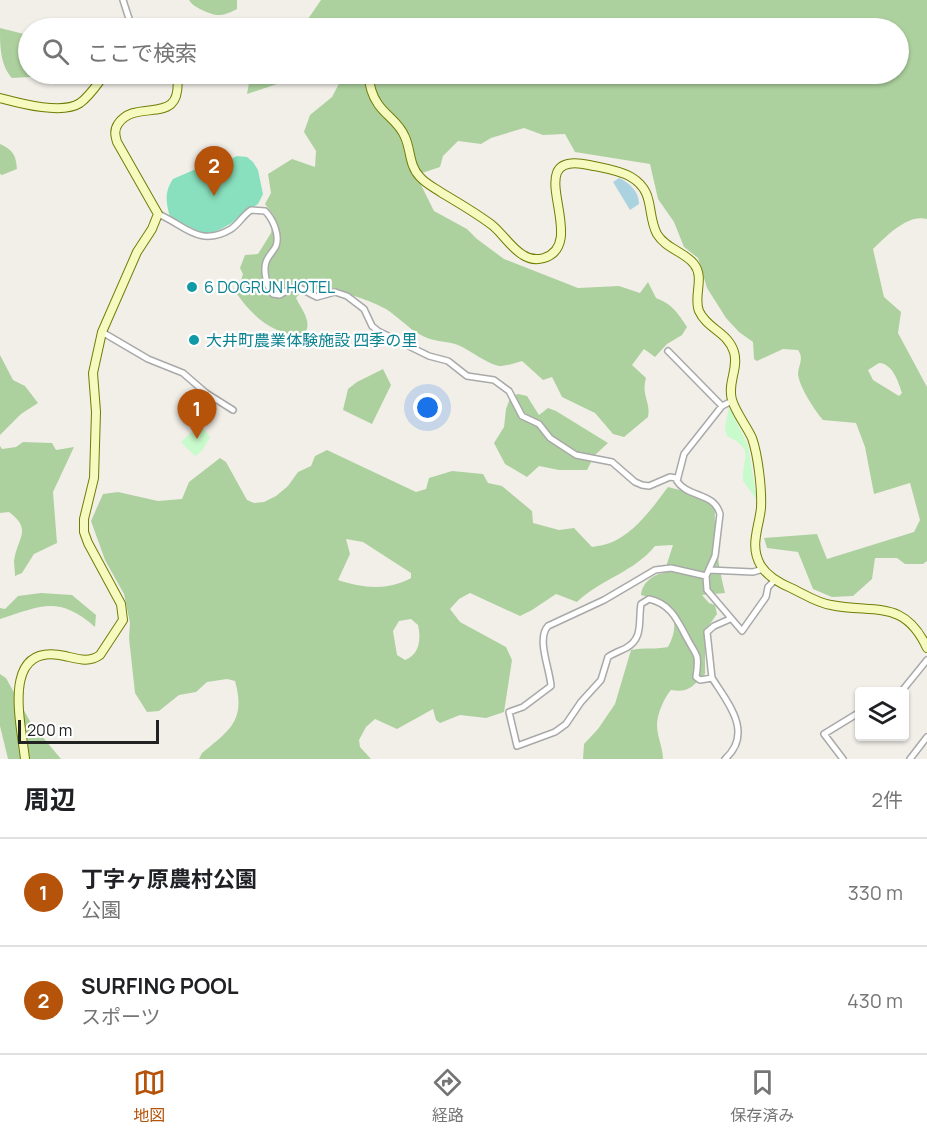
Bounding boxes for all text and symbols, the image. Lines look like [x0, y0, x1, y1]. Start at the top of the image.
search box [18, 18, 909, 84]
icon: search [39, 35, 72, 68]
text: ここで検索 [87, 38, 197, 68]
pin: 2 [194, 146, 234, 196]
place label: 6 DOGRUN HOTEL [204, 276, 335, 298]
marker: 6 DOGRUN HOTEL [185, 280, 199, 294]
place label: 大井町農業体験施設 四季の里 [206, 329, 417, 351]
marker: 大井町農業体験施設 四季の里 [187, 333, 201, 347]
pin: 1 [178, 390, 216, 439]
your location [413, 393, 442, 422]
map controls [855, 687, 909, 741]
button: layers [855, 687, 909, 741]
scale bar [18, 717, 159, 744]
text: 200 m [27, 719, 72, 741]
text: 周辺 [24, 781, 76, 817]
text: 2件 [872, 786, 903, 813]
text: 丁字ヶ原農村公園 [81, 864, 257, 894]
text: 1 [39, 879, 48, 906]
text: 330 m [848, 879, 903, 906]
text: 公園 [81, 896, 121, 923]
text: SURFING POOL [81, 971, 239, 1001]
text: 2 [38, 987, 49, 1014]
text: 430 m [847, 987, 903, 1014]
text: スポーツ [81, 1003, 161, 1030]
tab: 地図 [133, 1066, 166, 1126]
tab: 経路 [431, 1066, 464, 1126]
tab: 保存済み [730, 1066, 794, 1126]

